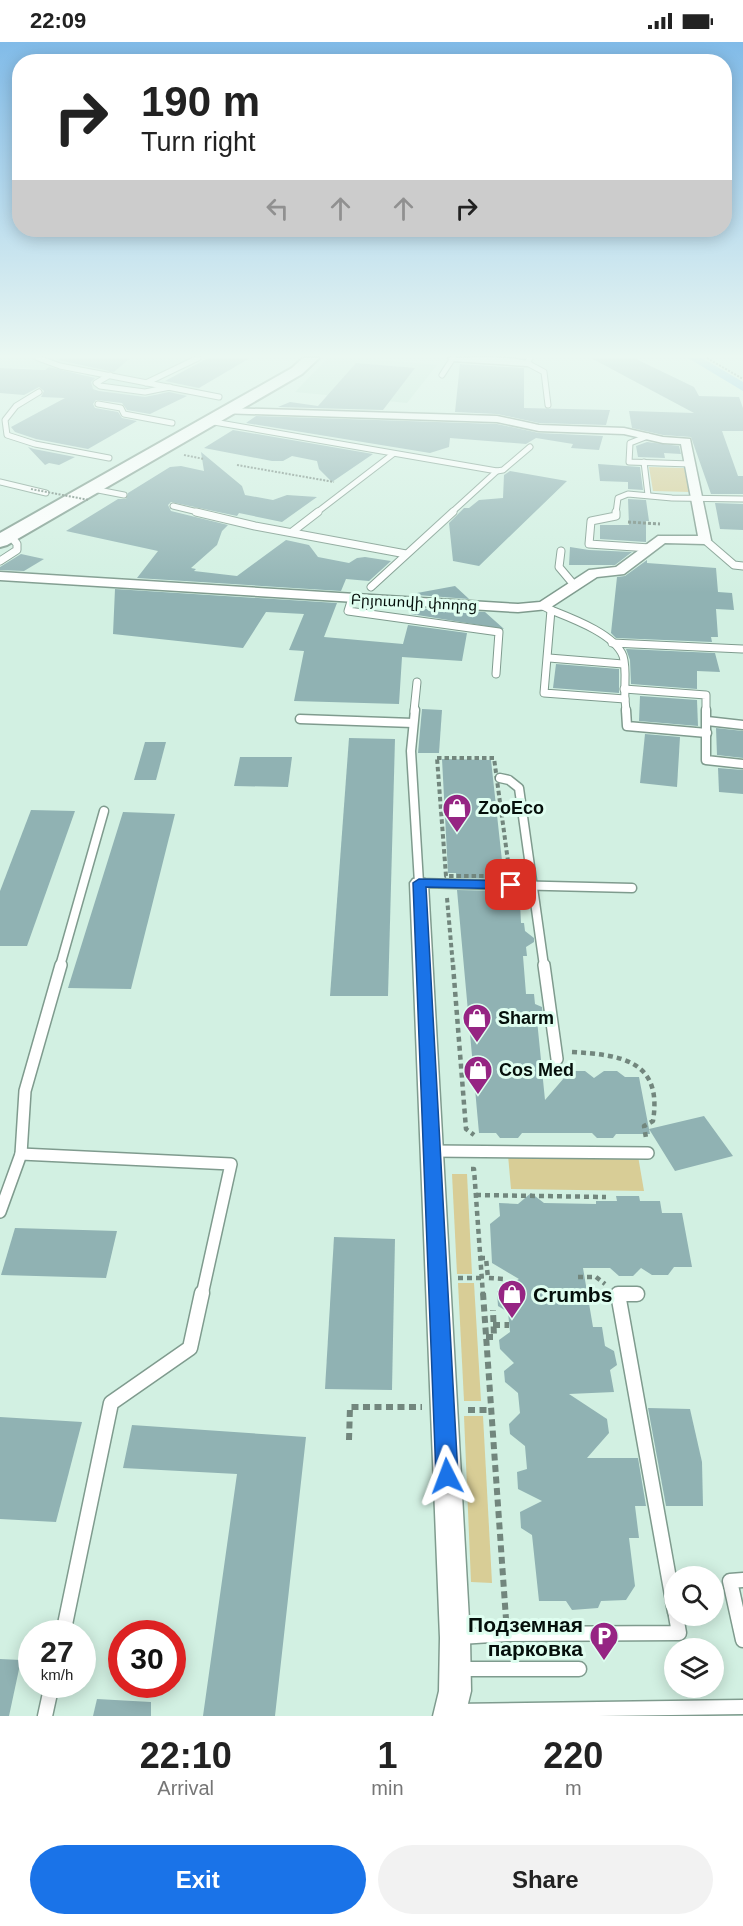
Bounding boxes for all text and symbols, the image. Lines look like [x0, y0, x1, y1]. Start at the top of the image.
text: 22:09 [30, 8, 86, 33]
icon: right [42, 78, 120, 156]
text: 190 m [141, 78, 260, 125]
text: Turn right [141, 127, 256, 157]
icon: left [261, 192, 294, 225]
icon: ahead [324, 192, 357, 225]
icon: ahead [387, 192, 420, 225]
icon: right [450, 192, 483, 225]
street label: Բրյուսովի փողոց [350, 590, 478, 615]
shop icon: ZooEco [441, 792, 473, 834]
place label: ZooEco [478, 798, 544, 818]
pin [485, 859, 536, 910]
icon: arrive [494, 868, 527, 901]
shop icon: Sharm [461, 1002, 493, 1044]
place label: Sharm [498, 1008, 554, 1028]
shop icon: Cos Med [462, 1054, 494, 1096]
place label: Cos Med [499, 1060, 574, 1080]
shop icon: Crumbs [496, 1278, 528, 1320]
place label: Crumbs [533, 1283, 612, 1306]
position arrow [415, 1444, 479, 1508]
map controls [664, 1566, 724, 1698]
button: search [664, 1566, 724, 1626]
place label: Подземная парковка [468, 1613, 583, 1660]
speed limit sign: 30 [108, 1620, 186, 1698]
parking icon: Подземная парковка [588, 1620, 620, 1662]
text: 27 [40, 1635, 74, 1668]
button: layers [664, 1638, 724, 1698]
text: km/h [41, 1666, 73, 1683]
text: 22:10 [140, 1735, 232, 1776]
text: 1 [377, 1735, 397, 1776]
text: 220 [543, 1735, 603, 1776]
text: Arrival [157, 1777, 214, 1799]
text: min [371, 1777, 404, 1799]
text: m [565, 1777, 582, 1799]
button: Exit [30, 1845, 366, 1914]
button: Share [378, 1845, 713, 1914]

